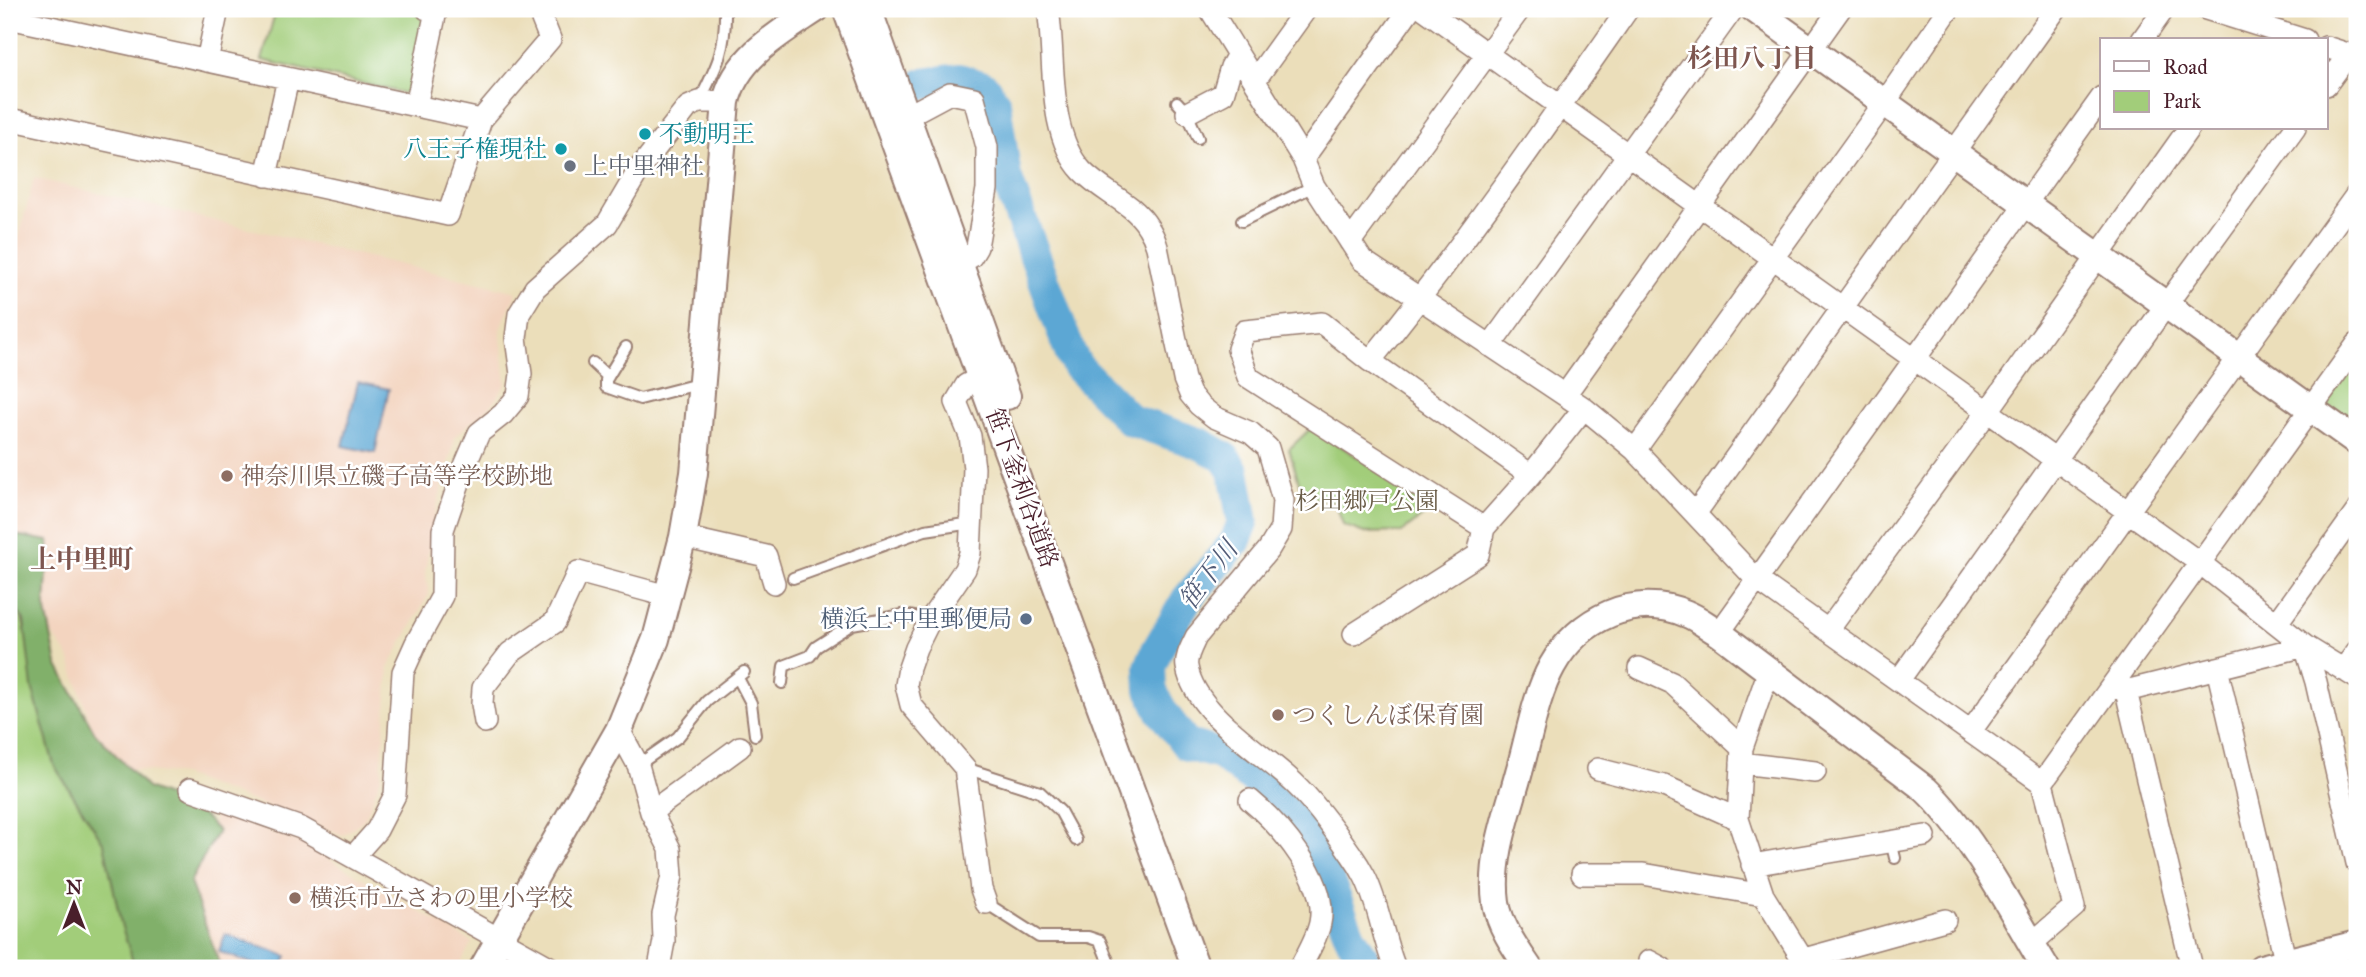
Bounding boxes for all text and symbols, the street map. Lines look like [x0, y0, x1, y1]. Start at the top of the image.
legend [2100, 38, 2328, 130]
district label: 杉田八丁目 [1687, 42, 1817, 74]
text: Road [2163, 54, 2208, 80]
text: Park [2163, 88, 2201, 114]
place label: 不動明王 [659, 119, 755, 149]
marker: 不動明王 [637, 126, 653, 142]
place label: 八王子権現社 [403, 134, 547, 164]
marker: 八王子権現社 [553, 141, 569, 157]
place label: 上中里神社 [584, 151, 704, 181]
marker: 上中里神社 [562, 158, 578, 174]
street label: 笹下釜利谷道路 [979, 404, 1065, 572]
place label: 神奈川県立磯子高等学校跡地 [241, 461, 553, 491]
marker: 神奈川県立磯子高等学校跡地 [219, 468, 235, 484]
park label: 杉田郷戸公園 [1295, 486, 1439, 516]
water label: 笹下川 [1172, 532, 1246, 616]
district label: 上中里町 [30, 543, 134, 575]
place label: 横浜上中里郵便局 [820, 604, 1012, 634]
marker: 横浜上中里郵便局 [1018, 611, 1034, 627]
place label: つくしんぼ保育園 [1292, 700, 1484, 730]
marker: つくしんぼ保育園 [1270, 707, 1286, 723]
north arrow [38, 869, 108, 939]
text: N [66, 876, 82, 899]
place label: 横浜市立さわの里小学校 [309, 883, 573, 913]
marker: 横浜市立さわの里小学校 [287, 890, 303, 906]

